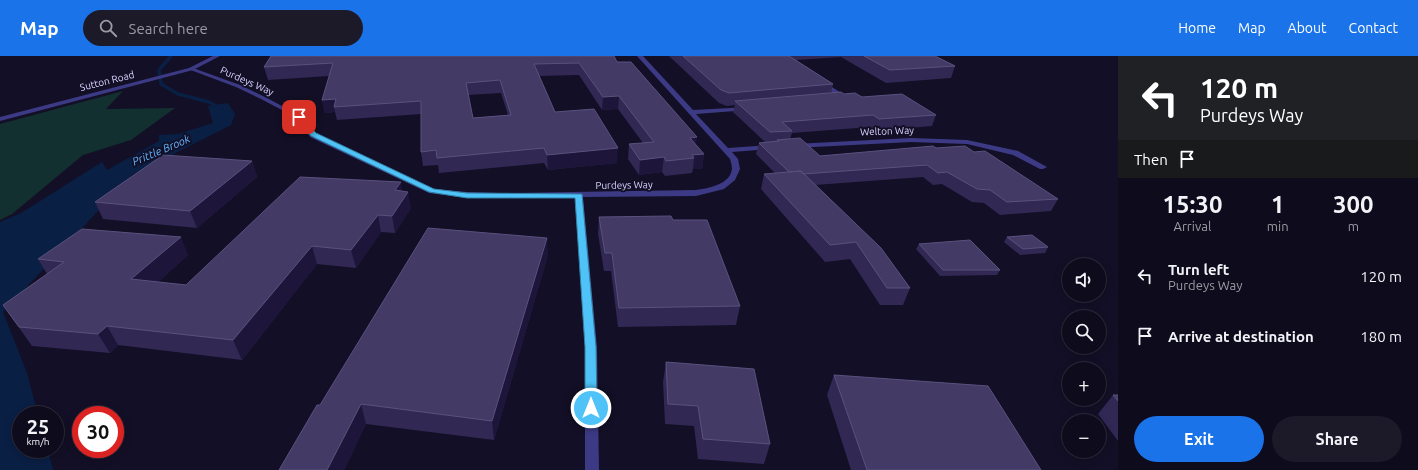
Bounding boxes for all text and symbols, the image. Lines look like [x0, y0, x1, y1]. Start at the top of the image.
search box [83, 10, 363, 46]
text: Map [20, 17, 59, 39]
icon: search [97, 17, 119, 39]
text: Search here [129, 20, 208, 37]
text: Home [1178, 20, 1216, 36]
text: Map [1238, 20, 1266, 36]
text: About [1288, 20, 1327, 36]
text: Contact [1349, 20, 1398, 36]
street label: Purdeys Way [219, 64, 276, 98]
street label: Sutton Road [79, 69, 135, 93]
icon: left [1134, 72, 1186, 124]
text: 120 m [1200, 72, 1278, 103]
pin [282, 100, 316, 134]
text: Purdeys Way [1200, 105, 1303, 125]
icon: arrive [288, 106, 310, 128]
street label: Welton Way [860, 125, 914, 137]
water label: Prittle Brook [130, 132, 192, 168]
icon: arrive [1176, 148, 1198, 170]
text: Then [1134, 151, 1168, 168]
street label: Purdeys Way [595, 179, 653, 191]
text: 15:30 [1162, 191, 1222, 218]
text: 1 [1271, 191, 1284, 218]
text: 300 [1333, 191, 1374, 218]
text: Arrival [1173, 219, 1211, 233]
text: min [1267, 219, 1289, 233]
text: m [1348, 219, 1359, 233]
map controls [1062, 258, 1106, 458]
button: sound [1062, 258, 1106, 302]
text: Turn left [1168, 261, 1229, 278]
icon: left [1134, 265, 1156, 287]
text: 120 m [1360, 268, 1402, 285]
text: Purdeys Way [1168, 278, 1242, 292]
button: search [1062, 310, 1106, 354]
icon: arrive [1134, 325, 1156, 347]
text: Arrive at destination [1168, 328, 1314, 345]
text: 180 m [1360, 328, 1402, 345]
button: + [1062, 362, 1106, 406]
position arrow [570, 387, 612, 429]
speed limit sign: 30 [72, 406, 124, 458]
button: − [1062, 414, 1106, 458]
text: 25 [27, 415, 49, 438]
button: Exit [1134, 416, 1264, 462]
button: Share [1272, 416, 1402, 462]
text: km/h [26, 436, 50, 447]

